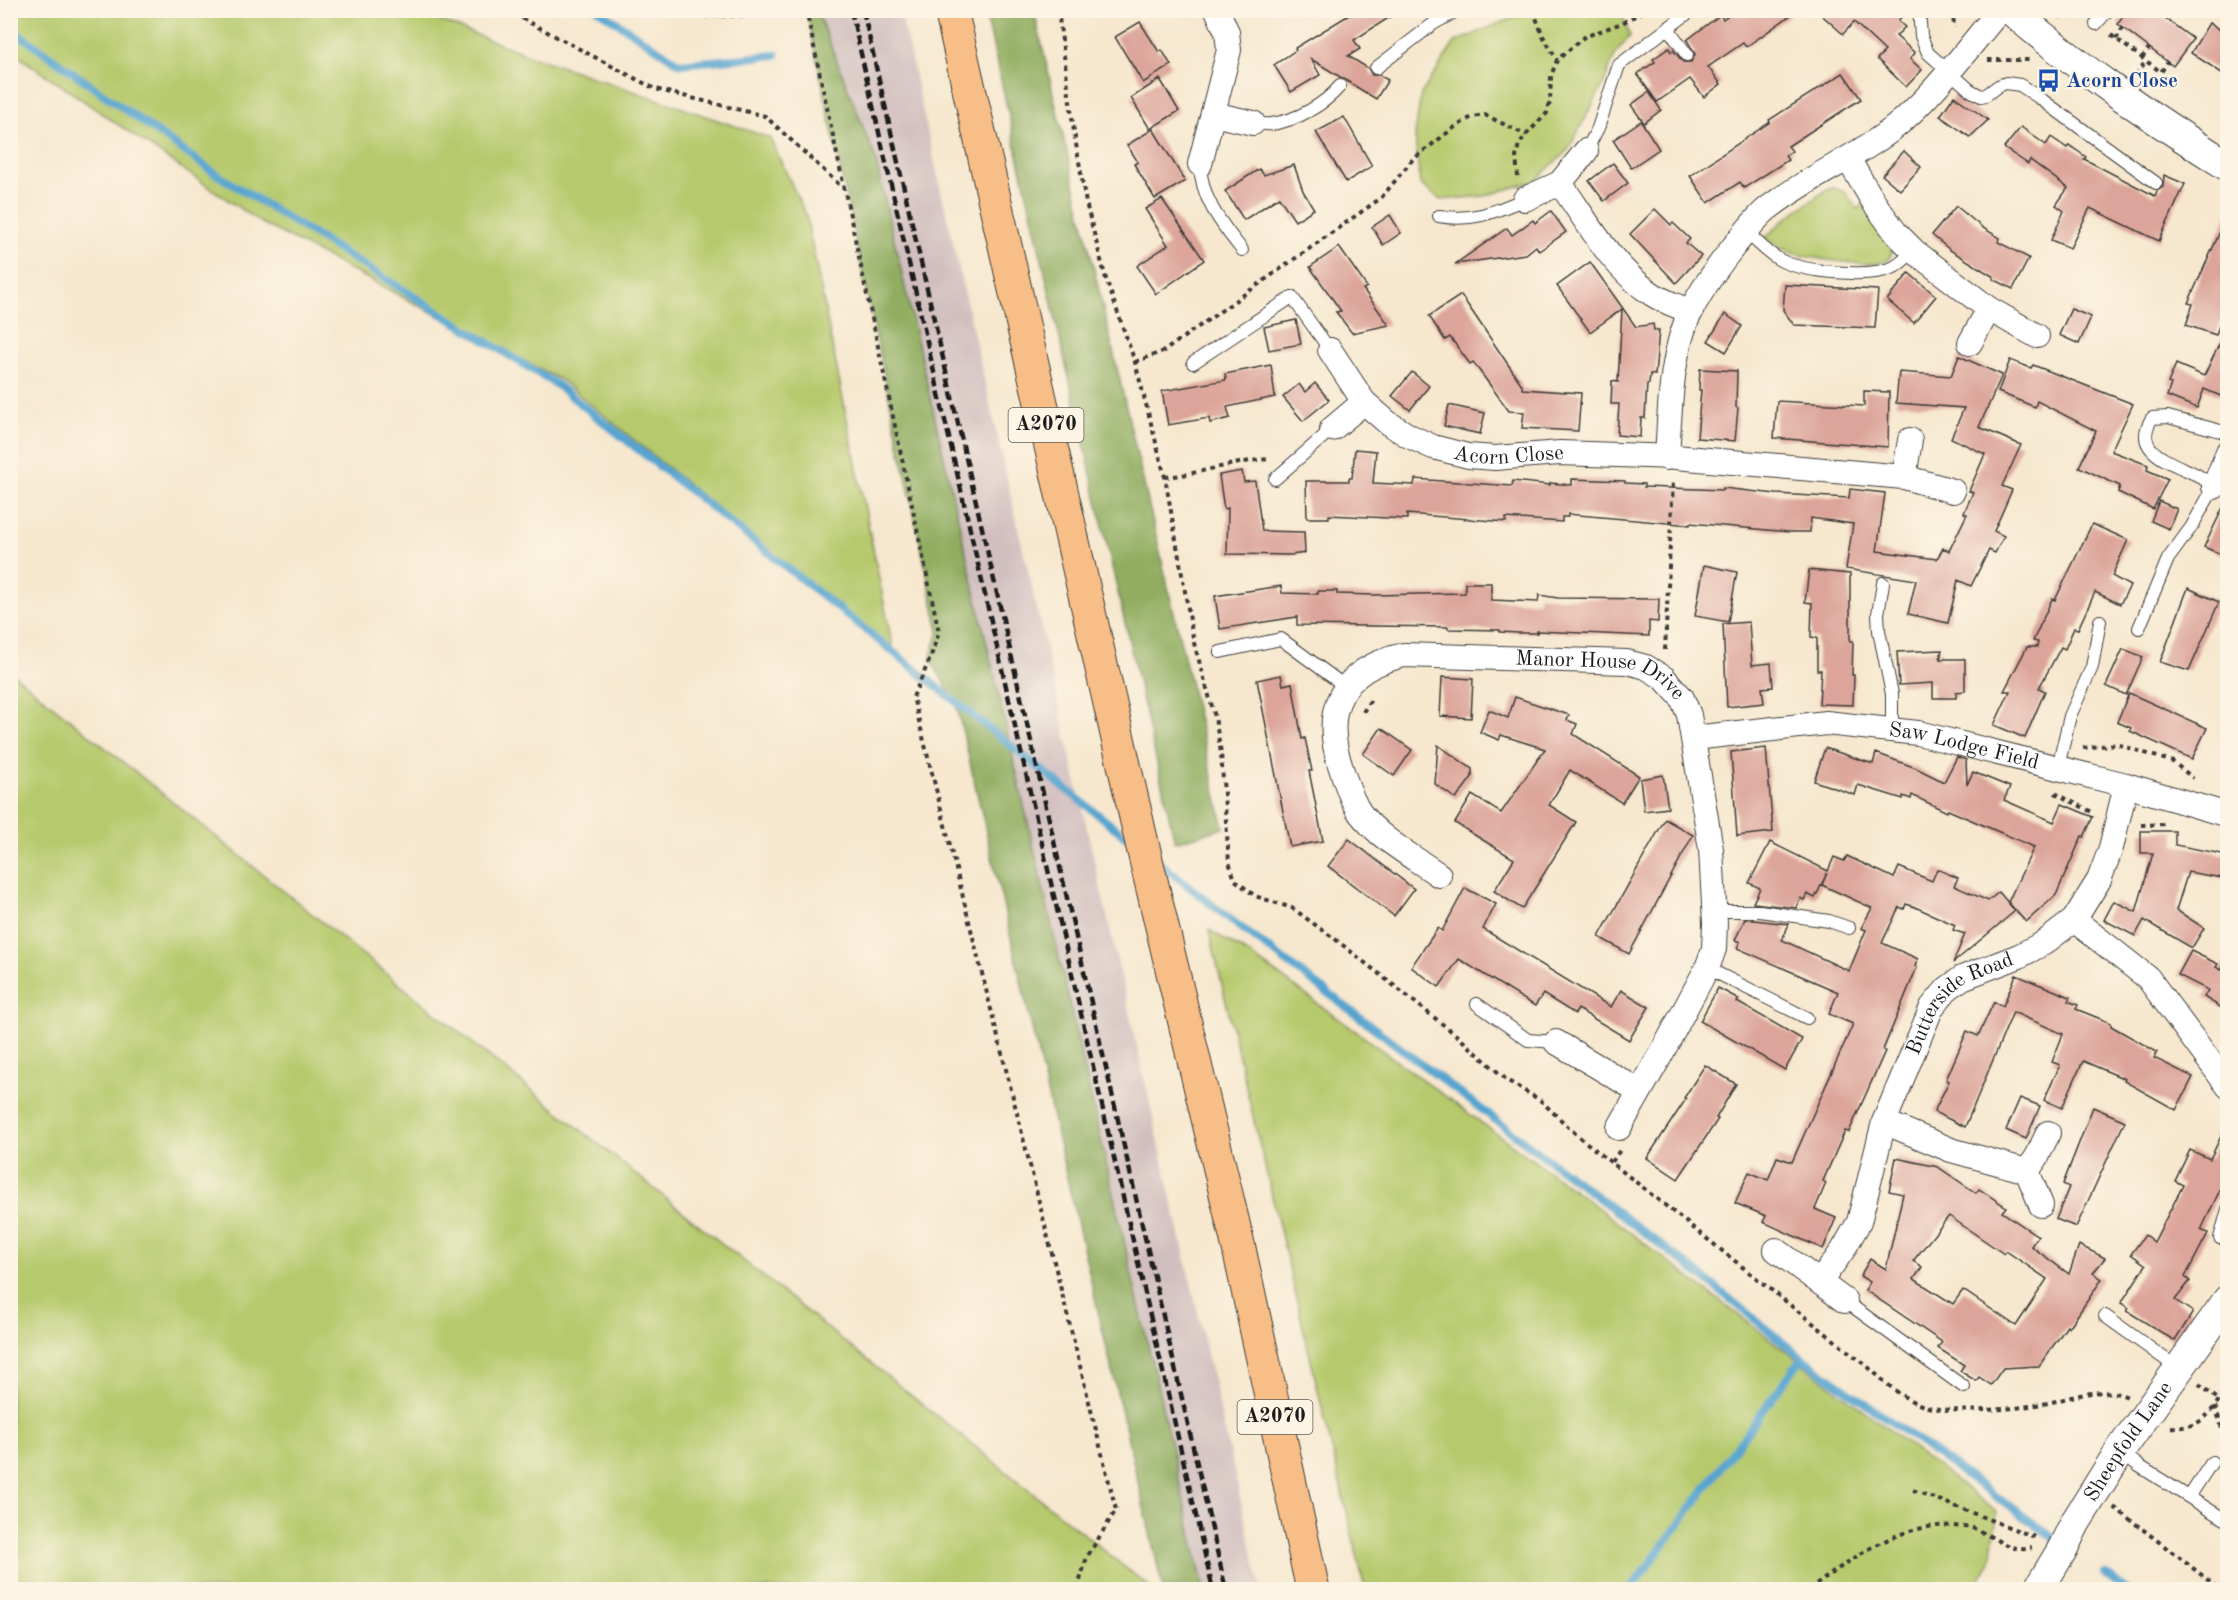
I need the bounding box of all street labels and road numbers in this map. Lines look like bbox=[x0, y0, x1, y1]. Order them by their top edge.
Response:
road number: A2070 bbox=[1008, 408, 1084, 442]
street label: Acorn Close bbox=[1451, 442, 1564, 469]
street label: Manor House Drive bbox=[1515, 648, 1689, 704]
street label: Saw Lodge Field bbox=[1888, 719, 2041, 773]
street label: Butterside Road bbox=[1903, 949, 2016, 1058]
street label: Sheepfold Lane bbox=[2081, 1378, 2177, 1505]
road number: A2070 bbox=[1238, 1400, 1312, 1434]

